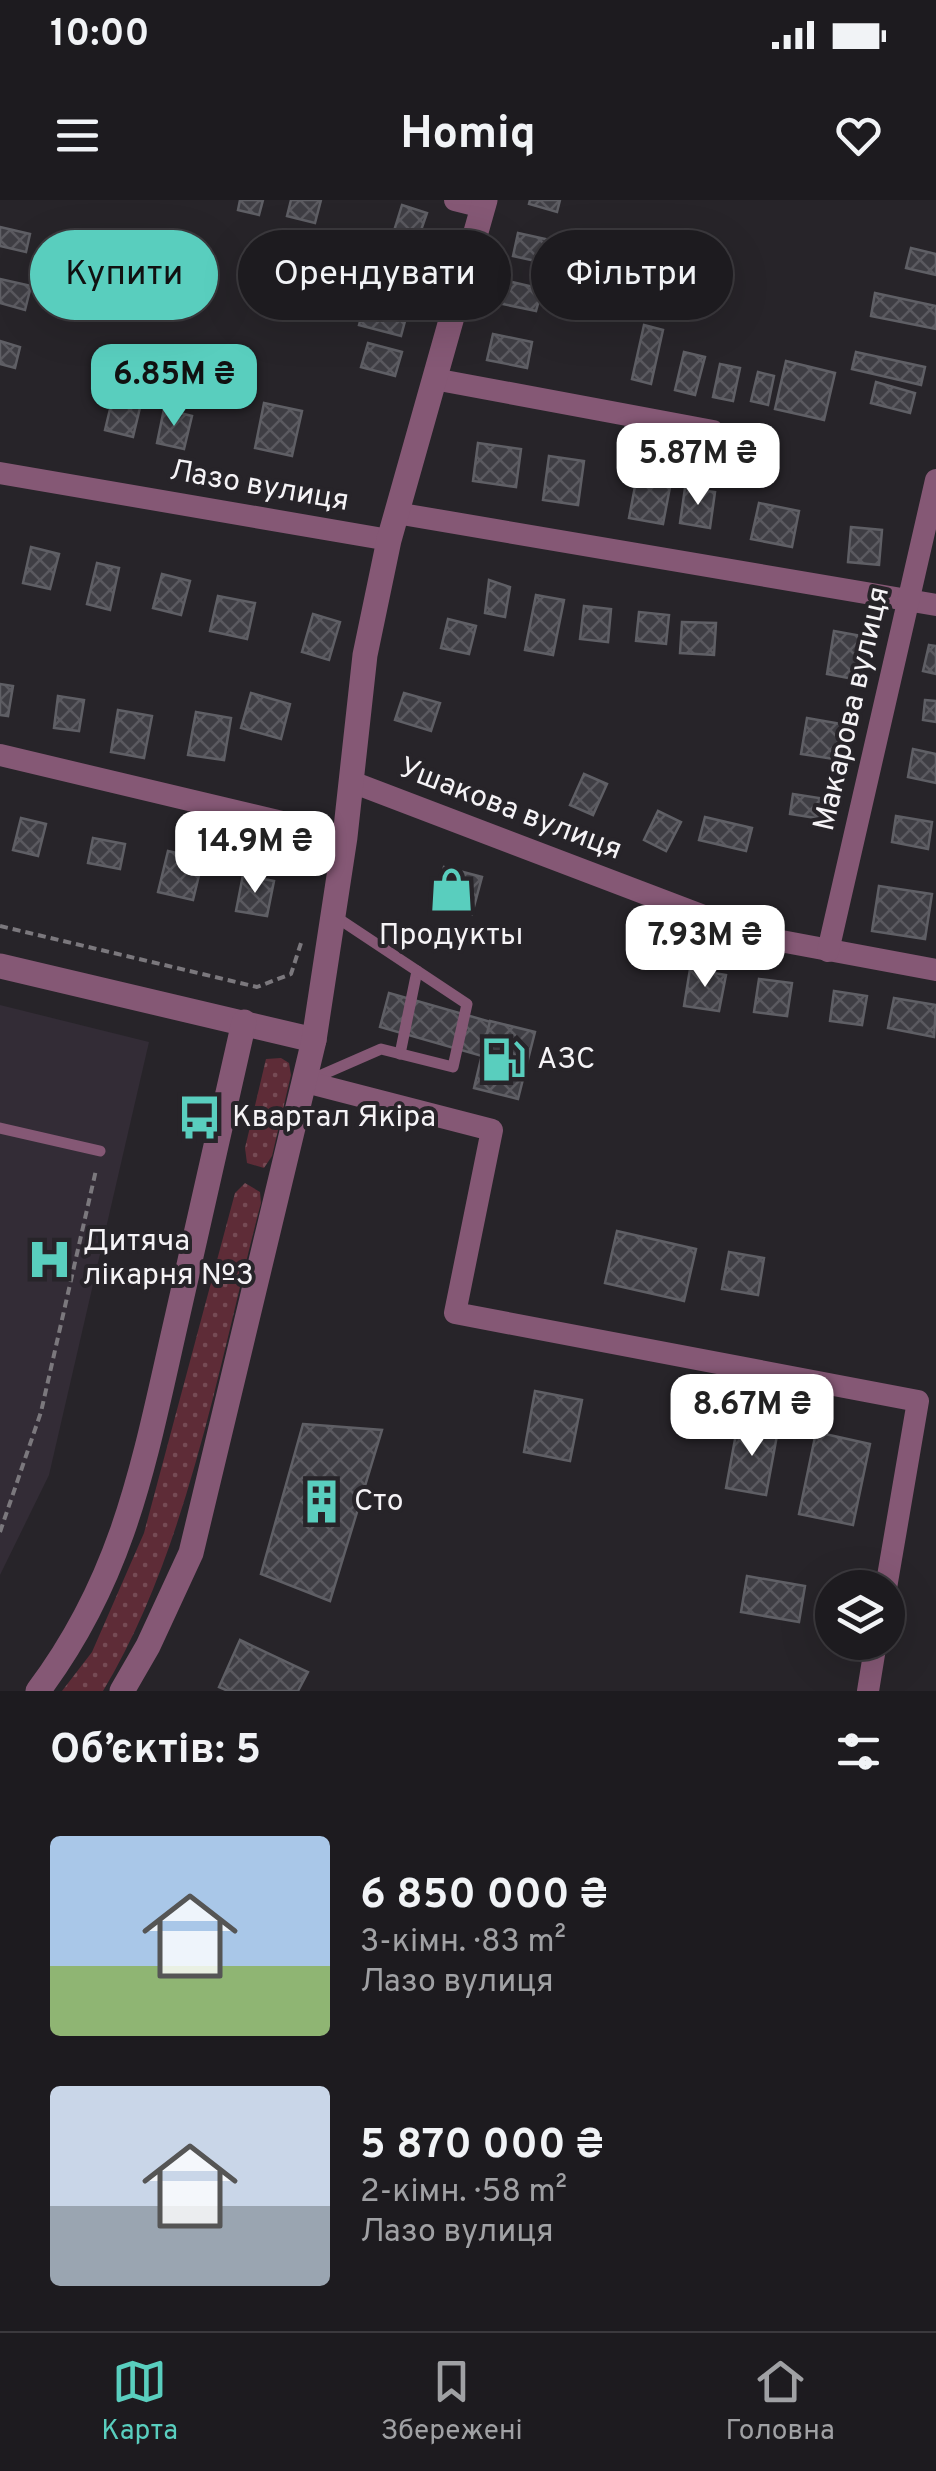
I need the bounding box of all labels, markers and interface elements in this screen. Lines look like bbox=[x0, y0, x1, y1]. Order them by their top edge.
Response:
text: 10:00 bbox=[50, 11, 150, 60]
text: Homiq bbox=[400, 107, 536, 164]
icon: menu bbox=[50, 108, 105, 163]
icon: heart bbox=[831, 108, 886, 163]
chip: Купити bbox=[30, 230, 218, 320]
chip: Орендувати bbox=[238, 230, 511, 320]
chip: Фільтри bbox=[531, 230, 733, 320]
pin: 6.85M ₴ bbox=[82, 344, 266, 429]
text: 6.85M ₴ bbox=[113, 356, 235, 396]
pin: 5.87M ₴ bbox=[606, 423, 790, 508]
text: 5.87M ₴ bbox=[639, 435, 757, 475]
street label: Лазо вулиця bbox=[166, 453, 352, 521]
street label: Макарова вулиця bbox=[807, 583, 899, 835]
street label: Ушакова вулиця bbox=[393, 750, 627, 870]
pin: 14.9M ₴ bbox=[163, 811, 347, 896]
text: 14.9M ₴ bbox=[197, 823, 313, 863]
shop icon: Продукты bbox=[427, 865, 475, 913]
pin: 7.93M ₴ bbox=[613, 905, 797, 990]
text: 7.93M ₴ bbox=[648, 917, 762, 957]
place label: Продукты bbox=[379, 918, 523, 955]
fuel station icon: АЗС bbox=[480, 1036, 528, 1084]
place label: АЗС bbox=[537, 1042, 595, 1079]
bus stop icon: Квартал Якіра bbox=[175, 1094, 223, 1142]
place label: Квартал Якіра bbox=[232, 1100, 436, 1137]
place label: Дитяча лікарня №3 bbox=[83, 1224, 254, 1295]
hospital icon: Дитяча лікарня №3 bbox=[26, 1235, 74, 1283]
pin: 8.67M ₴ bbox=[660, 1374, 844, 1459]
text: 8.67M ₴ bbox=[693, 1386, 811, 1426]
building icon: Сто bbox=[297, 1478, 345, 1526]
place label: Сто bbox=[354, 1484, 404, 1521]
map controls bbox=[815, 1570, 905, 1660]
button: layers bbox=[815, 1570, 905, 1660]
icon: filters bbox=[831, 1724, 886, 1779]
text: Об’єктів: 5 bbox=[50, 1725, 261, 1778]
text: 6 850 000 ₴ bbox=[360, 1870, 608, 1923]
icon: home bbox=[130, 1876, 250, 1996]
text: 3-кімн. · 83 m² bbox=[360, 1923, 566, 1963]
text: Лазо вулиця bbox=[360, 1963, 554, 2003]
text: 5 870 000 ₴ bbox=[360, 2120, 604, 2173]
icon: home bbox=[130, 2126, 250, 2246]
text: 2-кімн. · 58 m² bbox=[360, 2173, 567, 2213]
text: Лазо вулиця bbox=[360, 2213, 554, 2253]
tab: Карта bbox=[101, 2354, 178, 2450]
tab: Збережені bbox=[381, 2354, 523, 2450]
tab: Головна bbox=[725, 2354, 835, 2450]

